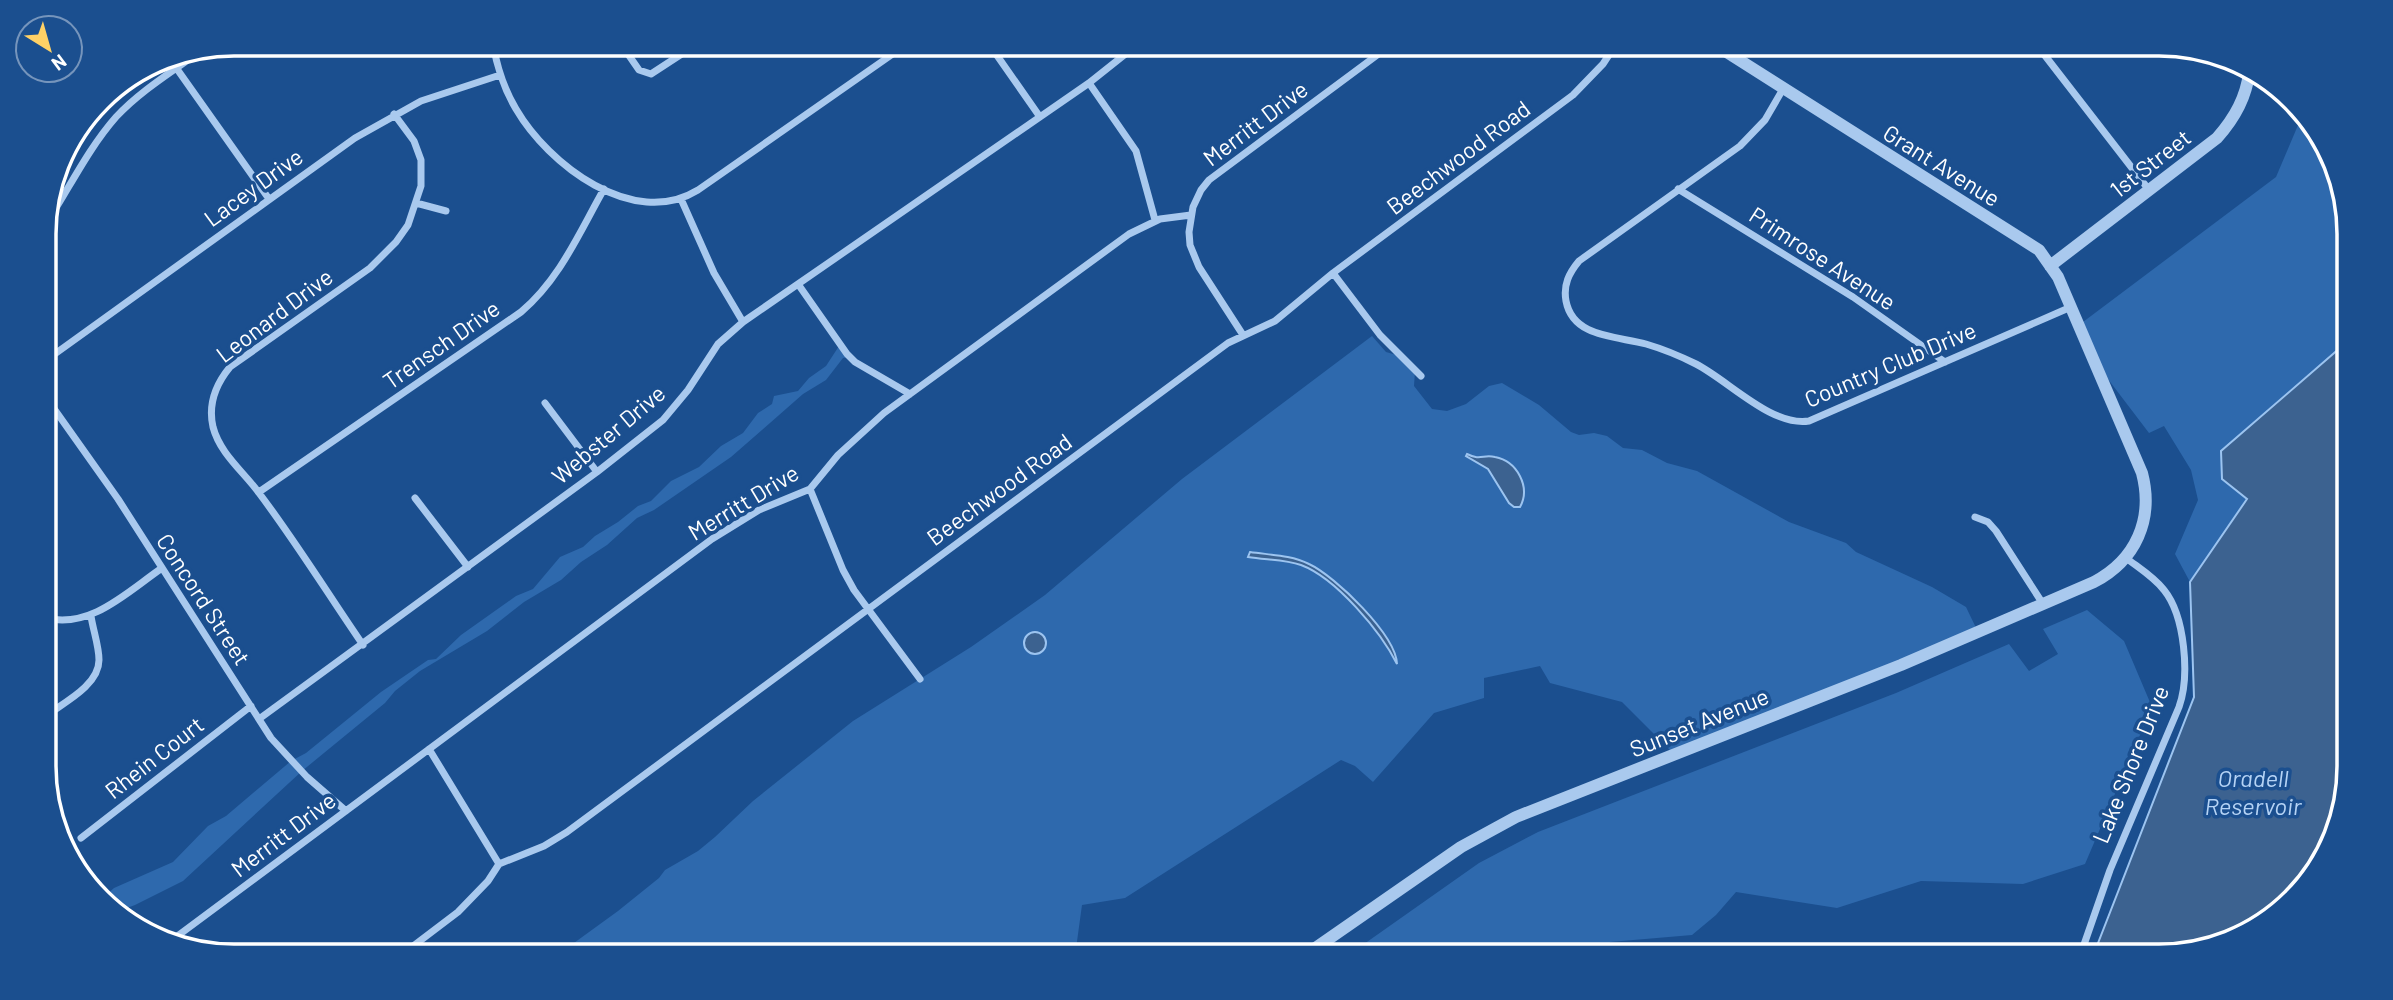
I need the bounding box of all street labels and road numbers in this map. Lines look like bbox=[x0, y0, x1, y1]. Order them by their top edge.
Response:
street label: Merritt Drive bbox=[1197, 75, 1313, 171]
street label: Beechwood Road bbox=[1381, 94, 1535, 220]
street label: Grant Avenue bbox=[1878, 118, 2006, 212]
street label: 1st Street bbox=[2104, 123, 2196, 203]
street label: Lacey Drive bbox=[198, 142, 308, 232]
street label: Primrose Avenue bbox=[1745, 200, 1901, 316]
street label: Leonard Drive bbox=[210, 262, 338, 368]
street label: Trensch Drive bbox=[377, 294, 505, 394]
street label: Country Club Drive bbox=[1800, 315, 1980, 413]
street label: Webster Drive bbox=[546, 378, 670, 490]
street label: Beechwood Road bbox=[921, 427, 1077, 551]
street label: Merritt Drive bbox=[683, 458, 803, 546]
street label: Concord Street bbox=[151, 528, 257, 670]
street label: Sunset Avenue bbox=[1625, 681, 1773, 763]
street label: Lake Shore Drive bbox=[2086, 681, 2174, 847]
street label: Rhein Court bbox=[99, 710, 209, 804]
street label: Merritt Drive bbox=[225, 786, 341, 882]

